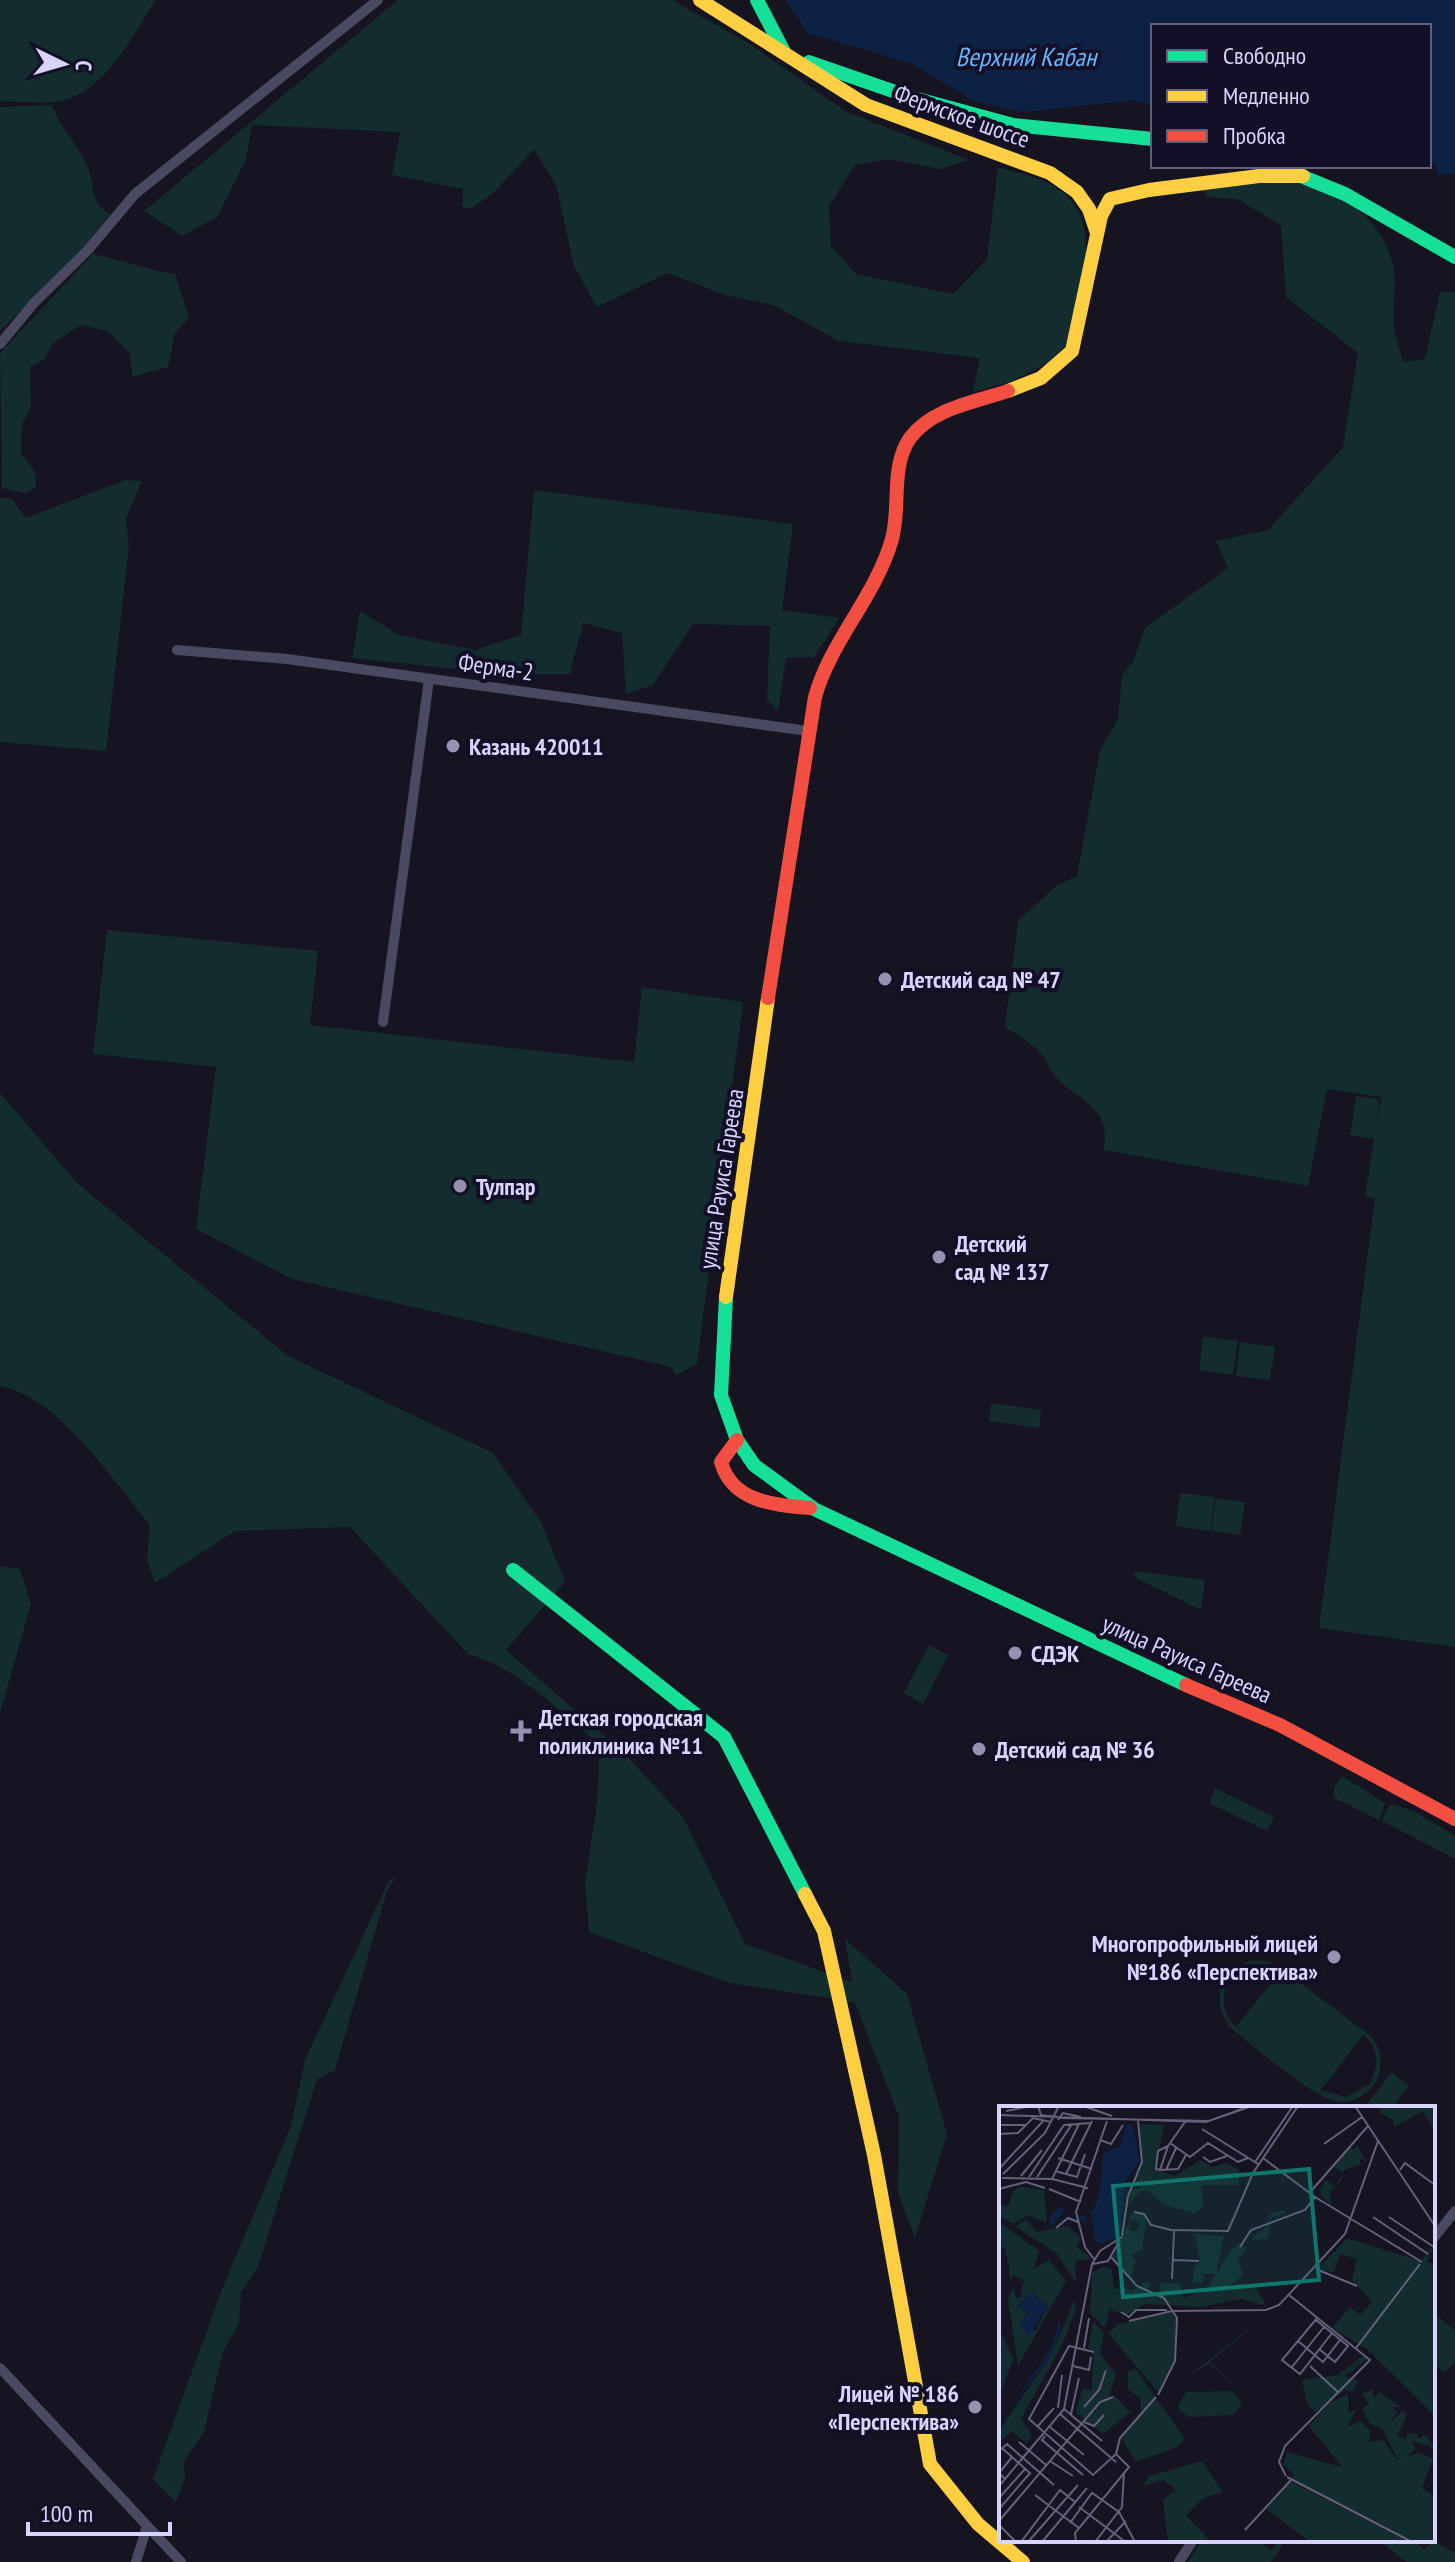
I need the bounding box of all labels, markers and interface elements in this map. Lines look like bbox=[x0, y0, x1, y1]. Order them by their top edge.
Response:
north arrow bbox=[24, 24, 104, 104]
legend bbox=[1151, 24, 1431, 168]
water label: Верхний Кабан bbox=[956, 40, 1099, 73]
text: Свободно bbox=[1223, 40, 1306, 71]
text: С bbox=[70, 60, 98, 72]
street label: Фермское шоссе bbox=[890, 77, 1034, 155]
text: Медленно bbox=[1223, 80, 1310, 111]
text: Пробка bbox=[1223, 120, 1286, 151]
street label: Ферма-2 bbox=[456, 646, 536, 688]
place label: Казань 420011 bbox=[469, 731, 604, 762]
marker: Казань 420011 bbox=[444, 737, 462, 755]
place label: Детский сад № 47 bbox=[901, 964, 1061, 995]
marker: Детский сад № 47 bbox=[876, 970, 894, 988]
street label: улица Рауиса Гареева bbox=[691, 1087, 751, 1271]
place label: Тулпар bbox=[476, 1171, 536, 1202]
marker: Тулпар bbox=[451, 1177, 469, 1195]
place label: Детский сад № 137 bbox=[955, 1228, 1050, 1287]
marker: Детский сад № 137 bbox=[930, 1248, 948, 1266]
street label: улица Рауиса Гареева bbox=[1097, 1608, 1277, 1710]
place label: СДЭК bbox=[1031, 1638, 1080, 1669]
marker: СДЭК bbox=[1006, 1644, 1024, 1662]
place label: Детская городская поликлиника №11 bbox=[539, 1702, 703, 1761]
marker: Детская городская поликлиника №11 bbox=[510, 1720, 532, 1742]
place label: Детский сад № 36 bbox=[995, 1734, 1155, 1765]
marker: Детский сад № 36 bbox=[970, 1740, 988, 1758]
place label: Многопрофильный лицей №186 «Перспектива» bbox=[1092, 1928, 1318, 1987]
marker: Многопрофильный лицей №186 «Перспектива» bbox=[1325, 1948, 1343, 1966]
inset map bbox=[999, 2106, 1435, 2542]
place label: Лицей № 186 «Перспектива» bbox=[828, 2378, 959, 2437]
marker: Лицей № 186 «Перспектива» bbox=[966, 2398, 984, 2416]
scale bar bbox=[28, 2486, 170, 2536]
text: 100 m bbox=[40, 2498, 93, 2529]

